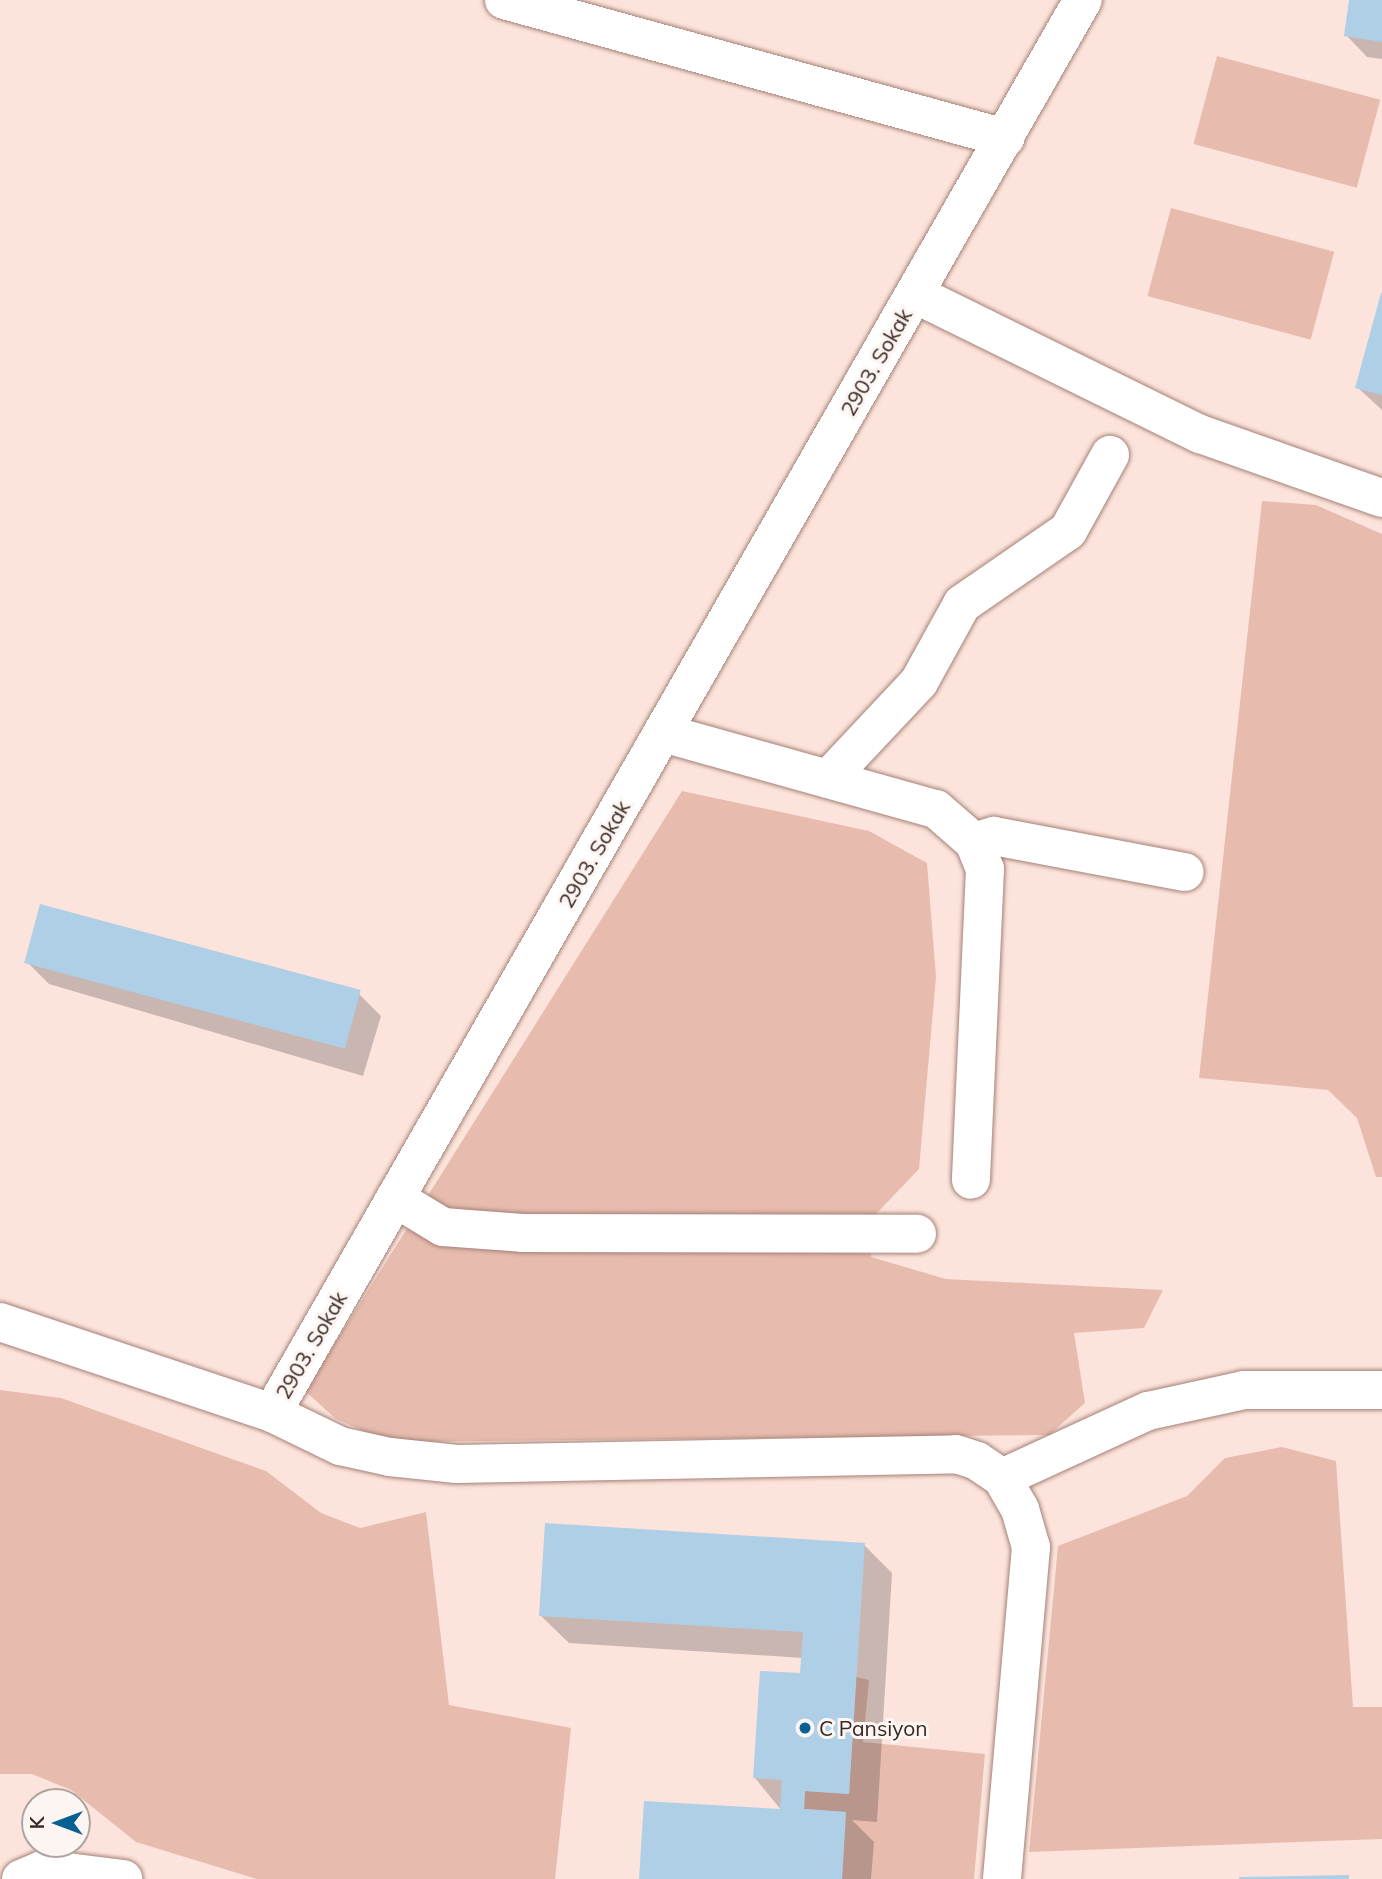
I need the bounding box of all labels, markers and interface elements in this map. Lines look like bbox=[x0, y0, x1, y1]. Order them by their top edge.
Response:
street label: 2903. Sokak bbox=[835, 304, 917, 420]
street label: 2903. Sokak bbox=[553, 796, 635, 912]
street label: 2903. Sokak bbox=[270, 1287, 352, 1403]
place label: C Pansiyon bbox=[819, 1715, 928, 1741]
marker: C Pansiyon bbox=[797, 1720, 813, 1736]
north arrow bbox=[21, 1788, 91, 1858]
text: K bbox=[25, 1817, 49, 1829]

